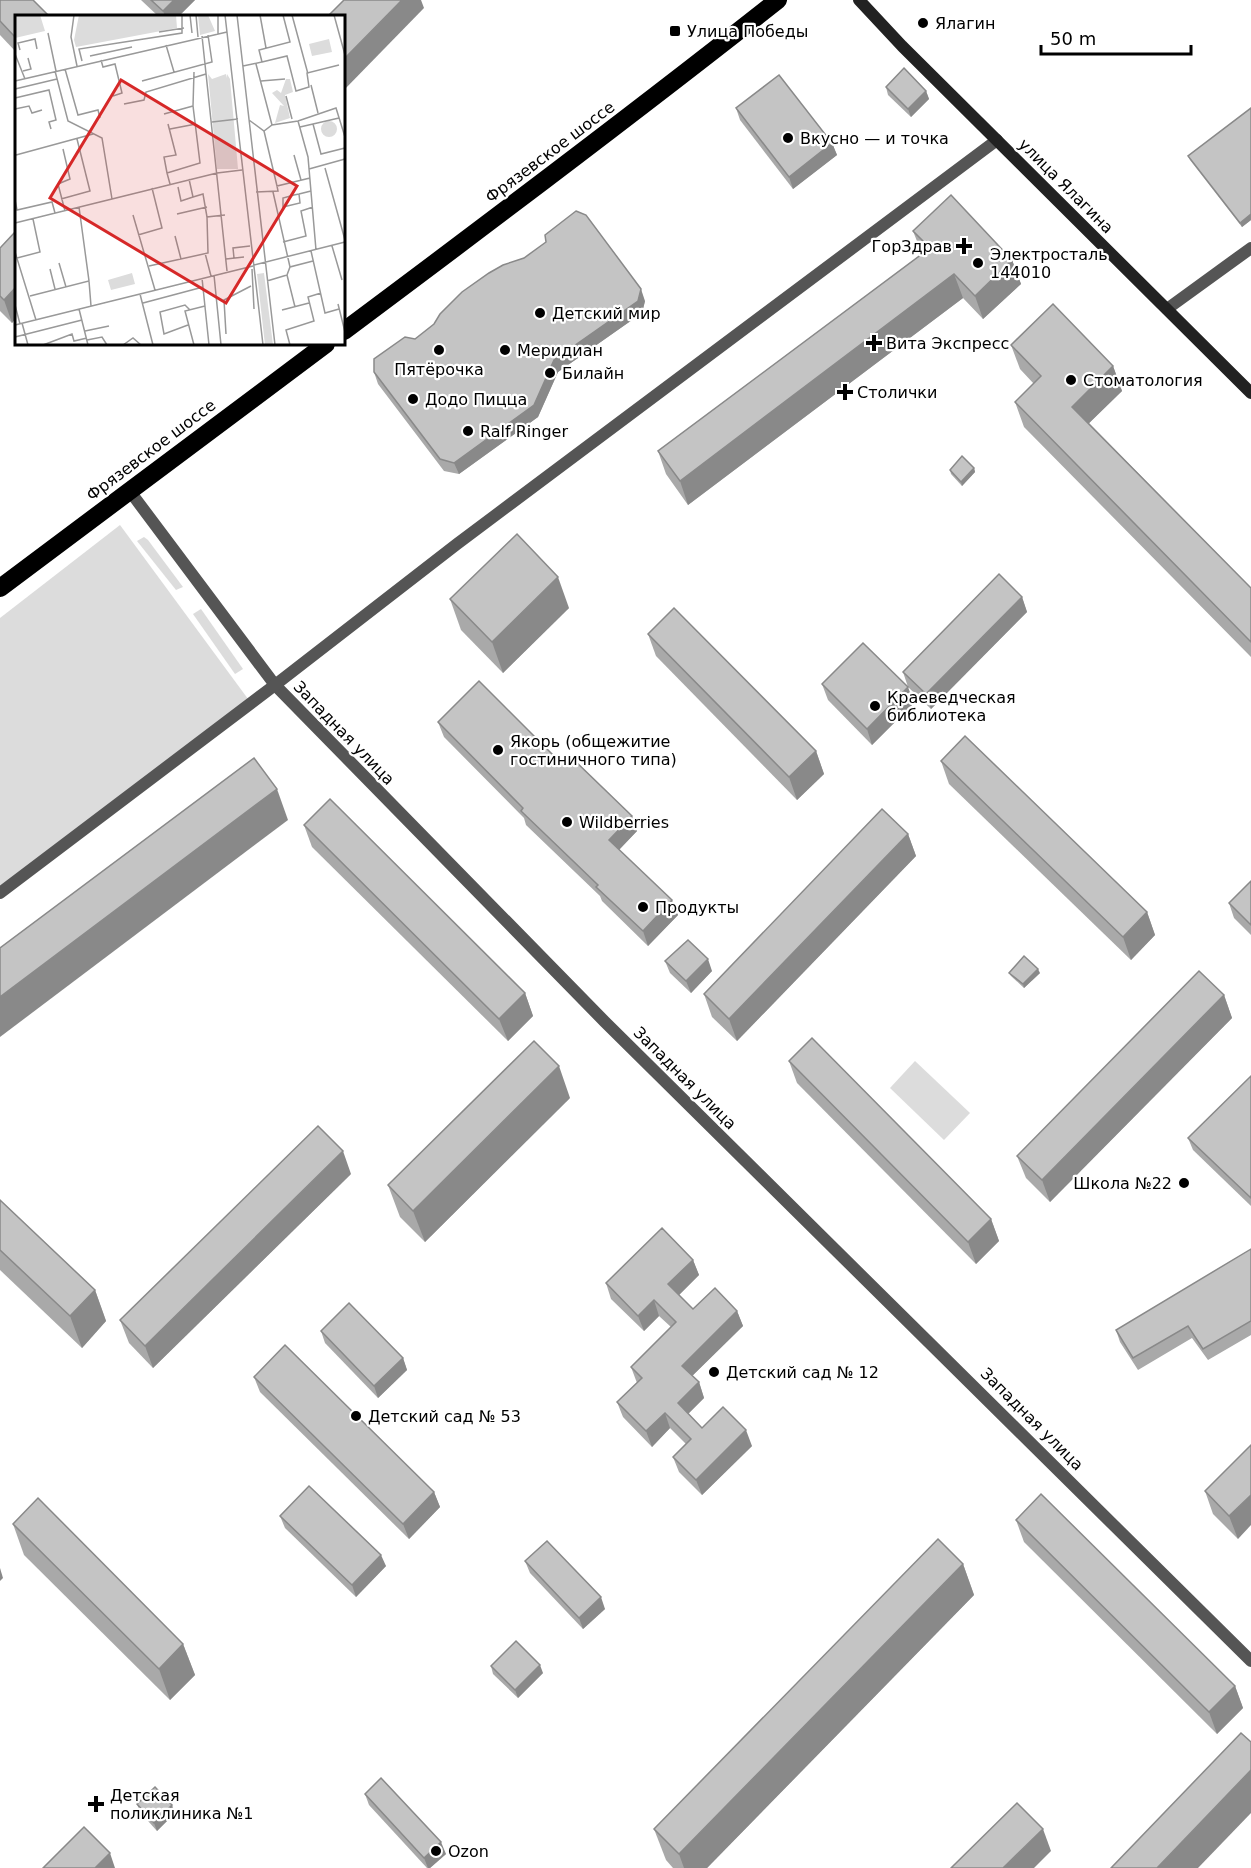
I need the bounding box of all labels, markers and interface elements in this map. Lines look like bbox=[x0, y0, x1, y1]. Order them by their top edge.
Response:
place label: Ялагин bbox=[935, 14, 995, 33]
inset map bbox=[15, 15, 345, 345]
marker: Ялагин bbox=[916, 16, 930, 30]
scale bar bbox=[1041, 18, 1191, 56]
place label: Улица Победы bbox=[687, 22, 808, 41]
marker: Улица Победы bbox=[668, 24, 682, 38]
text: 50 m bbox=[1050, 28, 1096, 49]
street label: Фрязевское шоссе bbox=[482, 97, 618, 207]
place label: Вкусно — и точка bbox=[800, 129, 949, 148]
marker: Вкусно — и точка bbox=[781, 131, 795, 145]
street label: улица Ялагина bbox=[1015, 135, 1117, 237]
place label: ГорЗдрав bbox=[872, 237, 952, 256]
marker: ГорЗдрав bbox=[957, 239, 971, 253]
place label: Электросталь 144010 bbox=[990, 245, 1108, 282]
marker: Электросталь 144010 bbox=[971, 256, 985, 270]
place label: Детский мир bbox=[552, 304, 661, 323]
marker: Детский мир bbox=[533, 306, 547, 320]
place label: Вита Экспресс bbox=[886, 334, 1009, 353]
marker: Вита Экспресс bbox=[867, 336, 881, 350]
place label: Меридиан bbox=[517, 341, 603, 360]
marker: Пятёрочка bbox=[432, 343, 446, 357]
marker: Меридиан bbox=[498, 343, 512, 357]
place label: Пятёрочка bbox=[394, 360, 484, 379]
place label: Билайн bbox=[562, 364, 624, 383]
marker: Билайн bbox=[543, 366, 557, 380]
place label: Стоматология bbox=[1083, 371, 1203, 390]
marker: Стоматология bbox=[1064, 373, 1078, 387]
place label: Столички bbox=[857, 383, 937, 402]
marker: Столички bbox=[838, 385, 852, 399]
place label: Додо Пицца bbox=[425, 390, 527, 409]
marker: Додо Пицца bbox=[406, 392, 420, 406]
street label: Фрязевское шоссе bbox=[83, 395, 219, 505]
place label: Ralf Ringer bbox=[480, 422, 568, 441]
marker: Ralf Ringer bbox=[461, 424, 475, 438]
street label: Западная улица bbox=[290, 677, 398, 789]
place label: Краеведческая библиотека bbox=[887, 688, 1016, 725]
marker: Краеведческая библиотека bbox=[868, 699, 882, 713]
place label: Якорь (общежитие гостиничного типа) bbox=[510, 732, 677, 769]
marker: Якорь (общежитие гостиничного типа) bbox=[491, 743, 505, 757]
place label: Wildberries bbox=[579, 813, 669, 832]
marker: Wildberries bbox=[560, 815, 574, 829]
place label: Продукты bbox=[655, 898, 739, 917]
marker: Продукты bbox=[636, 900, 650, 914]
street label: Западная улица bbox=[630, 1023, 740, 1133]
place label: Школа №22 bbox=[1073, 1174, 1172, 1193]
marker: Школа №22 bbox=[1177, 1176, 1191, 1190]
place label: Детский сад № 12 bbox=[726, 1363, 879, 1382]
street label: Западная улица bbox=[977, 1364, 1087, 1474]
marker: Детский сад № 12 bbox=[707, 1365, 721, 1379]
place label: Детский сад № 53 bbox=[368, 1407, 521, 1426]
marker: Детский сад № 53 bbox=[349, 1409, 363, 1423]
place label: Детская поликлиника №1 bbox=[110, 1786, 253, 1823]
marker: Детская поликлиника №1 bbox=[87, 1795, 105, 1813]
place label: Ozon bbox=[448, 1842, 489, 1861]
marker: Ozon bbox=[429, 1844, 443, 1858]

